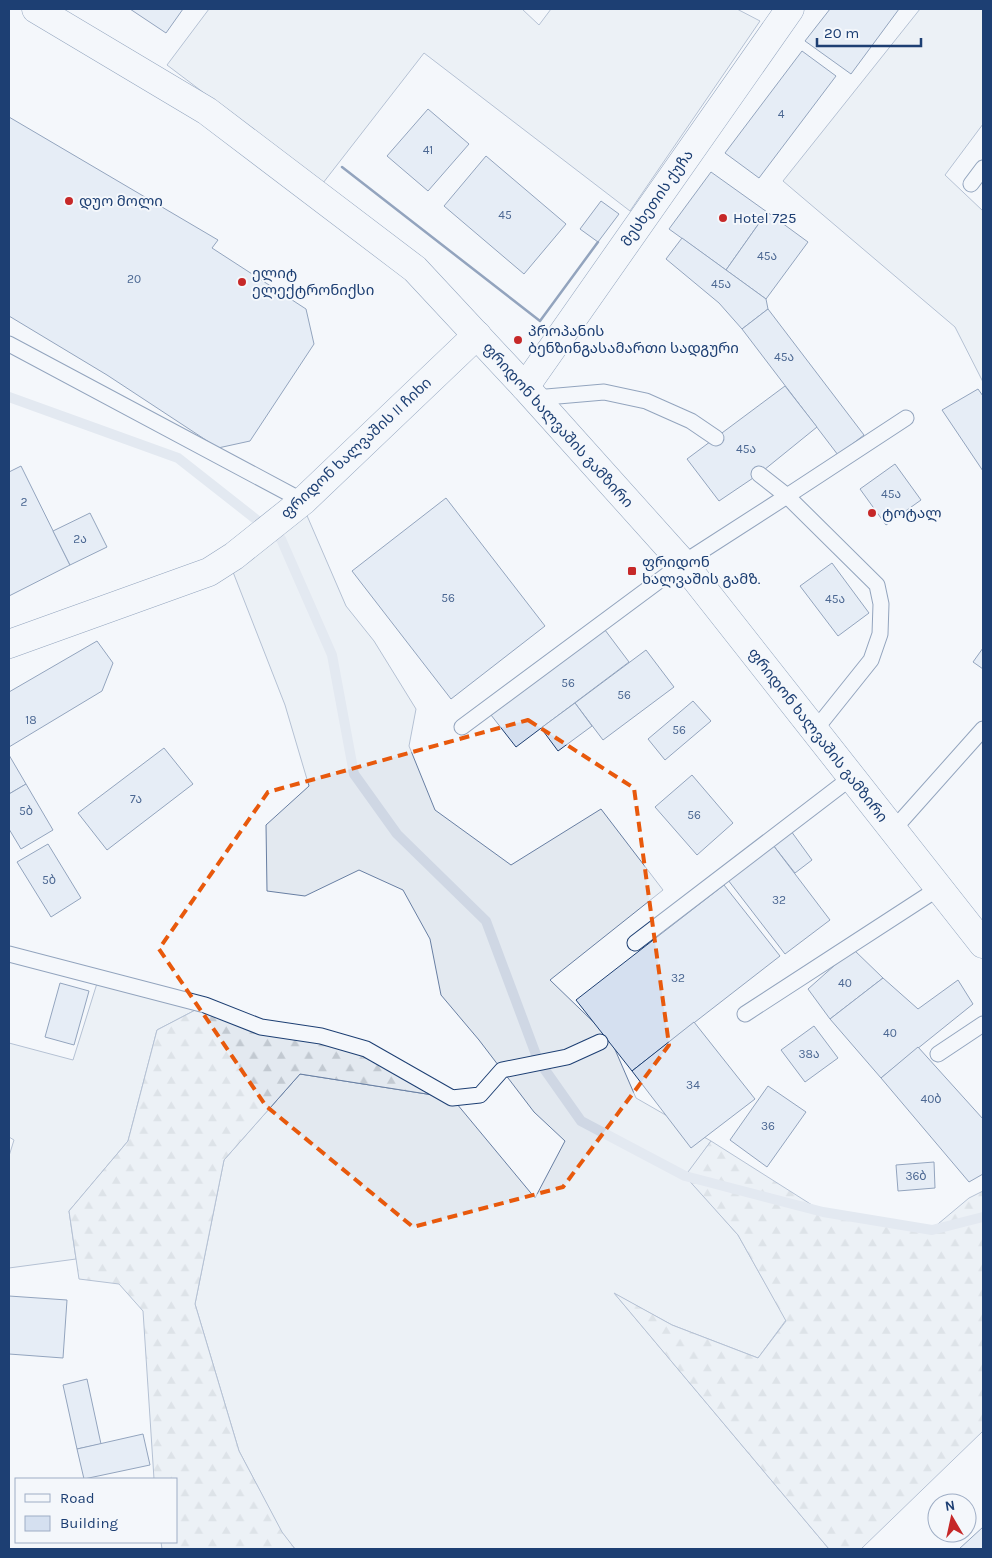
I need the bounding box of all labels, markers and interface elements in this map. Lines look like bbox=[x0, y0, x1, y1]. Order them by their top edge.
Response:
scale bar bbox=[817, 15, 921, 47]
text: 20 m bbox=[824, 24, 859, 42]
house number: 4 bbox=[778, 107, 785, 121]
house number: 41 bbox=[423, 143, 433, 157]
street label: მესხეთის ქუჩა bbox=[617, 146, 697, 250]
place label: დუო მოლი bbox=[79, 192, 163, 210]
marker: დუო მოლი bbox=[63, 195, 75, 207]
house number: 45 bbox=[498, 208, 512, 222]
place label: Hotel 725 bbox=[733, 209, 797, 227]
marker: Hotel 725 bbox=[717, 212, 729, 224]
house number: 45ა bbox=[757, 249, 777, 263]
place label: ელიტ ელექტრონიქსი bbox=[252, 264, 374, 299]
house number: 20 bbox=[127, 272, 141, 286]
marker: ელიტ ელექტრონიქსი bbox=[236, 276, 248, 288]
house number: 45ა bbox=[711, 277, 731, 291]
place label: პროპანის ბენზინგასამართი სადგური bbox=[528, 322, 739, 357]
marker: პროპანის ბენზინგასამართი სადგური bbox=[512, 334, 524, 346]
street label: ფრიდონ ხალვაშის გამზირი bbox=[479, 339, 637, 511]
house number: 45ა bbox=[774, 350, 794, 364]
street label: ფრიდონ ხალვაშის II ჩიხი bbox=[277, 374, 435, 522]
house number: 45ა bbox=[736, 442, 756, 456]
house number: 45ა bbox=[881, 487, 901, 501]
house number: 2 bbox=[21, 495, 28, 509]
place label: ტოტალ bbox=[882, 504, 942, 522]
marker: ტოტალ bbox=[866, 507, 878, 519]
house number: 2ა bbox=[73, 532, 87, 546]
place label: ფრიდონ ხალვაშის გამზ. bbox=[642, 553, 761, 588]
marker: ფრიდონ ხალვაშის გამზ. bbox=[626, 565, 638, 577]
house number: 56 bbox=[441, 591, 455, 605]
house number: 45ა bbox=[825, 592, 845, 606]
street label: ფრიდონ ხალვაშის გამზირი bbox=[744, 644, 892, 826]
house number: 56 bbox=[561, 676, 575, 690]
house number: 56 bbox=[617, 688, 631, 702]
house number: 18 bbox=[25, 713, 37, 727]
house number: 56 bbox=[672, 723, 686, 737]
house number: 7ა bbox=[130, 792, 142, 806]
house number: 5ბ bbox=[19, 804, 33, 818]
house number: 56 bbox=[687, 808, 701, 822]
house number: 5ბ bbox=[42, 873, 56, 887]
house number: 32 bbox=[772, 893, 786, 907]
house number: 32 bbox=[671, 971, 685, 985]
house number: 40 bbox=[838, 976, 852, 990]
house number: 40 bbox=[883, 1026, 897, 1040]
house number: 38ა bbox=[798, 1047, 820, 1061]
house number: 34 bbox=[686, 1078, 700, 1092]
house number: 40ბ bbox=[920, 1092, 942, 1106]
house number: 36 bbox=[761, 1119, 775, 1133]
house number: 36ბ bbox=[905, 1169, 927, 1183]
legend bbox=[15, 1478, 178, 1543]
text: Road bbox=[60, 1489, 95, 1507]
north arrow bbox=[927, 1493, 977, 1543]
text: N bbox=[944, 1496, 956, 1515]
text: Building bbox=[60, 1514, 118, 1532]

